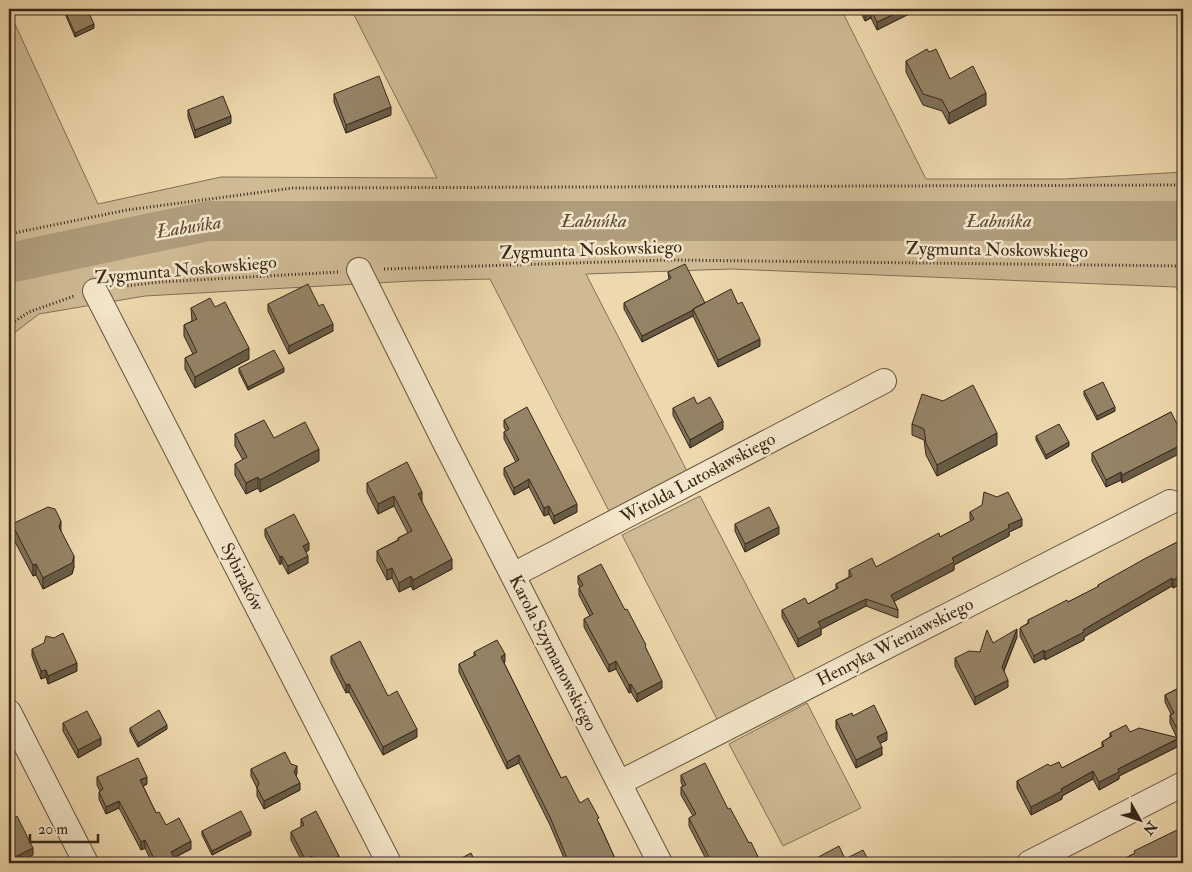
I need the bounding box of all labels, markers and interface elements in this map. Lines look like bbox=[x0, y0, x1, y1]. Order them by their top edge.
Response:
water label: Łabuńka bbox=[560, 209, 627, 233]
water label: Łabuńka bbox=[965, 209, 1032, 233]
water label: Łabuńka bbox=[154, 210, 223, 244]
street label: Zygmunta Noskowskiego bbox=[500, 235, 683, 265]
street label: Zygmunta Noskowskiego bbox=[906, 237, 1089, 263]
street label: Zygmunta Noskowskiego bbox=[94, 251, 278, 289]
street label: Witolda Lutosławskiego bbox=[616, 427, 780, 529]
street label: Sybiraków bbox=[215, 539, 269, 616]
street label: Karola Szymanowskiego bbox=[504, 571, 603, 735]
street label: Henryka Wieniawskiego bbox=[813, 592, 978, 692]
north arrow bbox=[1114, 794, 1164, 844]
scale bar bbox=[30, 812, 98, 844]
text: N bbox=[1139, 817, 1161, 838]
text: 20 m bbox=[38, 820, 68, 839]

